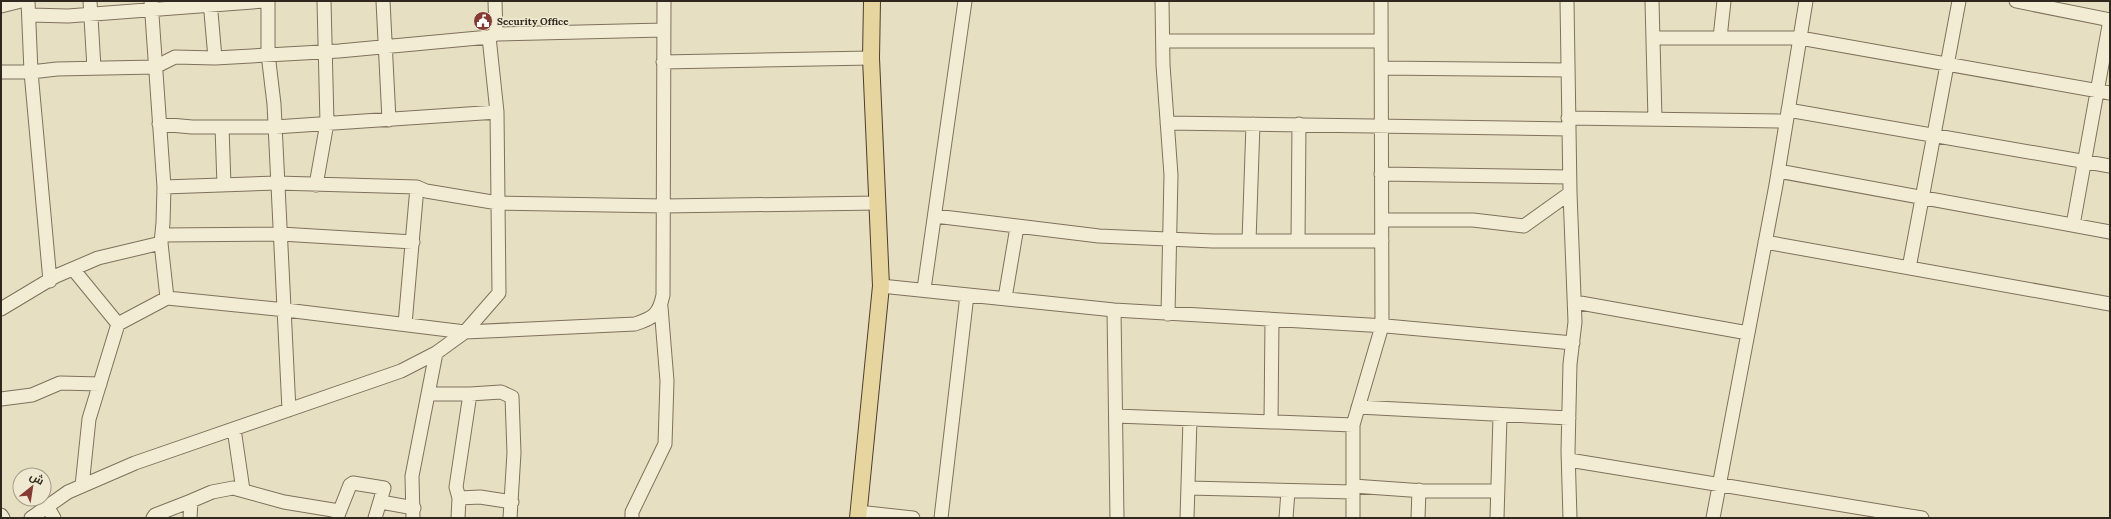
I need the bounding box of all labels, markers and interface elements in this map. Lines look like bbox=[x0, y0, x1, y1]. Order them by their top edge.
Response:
public building icon: Security Office bbox=[472, 10, 494, 32]
place label: Security Office bbox=[497, 15, 569, 28]
north arrow bbox=[12, 467, 52, 507]
text: ش bbox=[27, 469, 47, 488]

